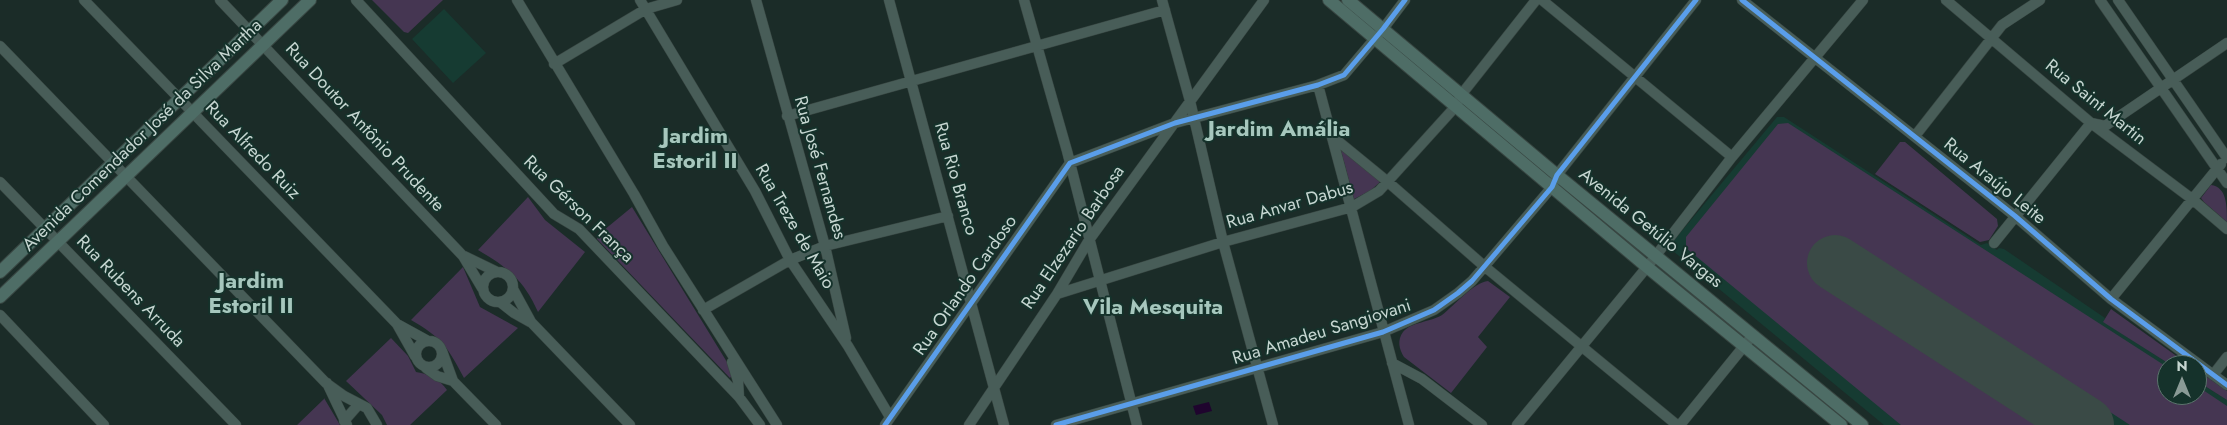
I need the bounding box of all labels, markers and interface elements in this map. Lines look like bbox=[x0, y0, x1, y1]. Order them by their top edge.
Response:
street label: Avenida Comendador José da Silva Martha bbox=[19, 15, 267, 257]
street label: Rua Doutor Antônio Prudente bbox=[280, 39, 448, 217]
street label: Rua Saint Martin bbox=[2040, 56, 2150, 150]
street label: Rua José Fernandes bbox=[788, 94, 850, 242]
street label: Rua Alfredo Ruiz bbox=[200, 97, 304, 205]
district label: Jardim Amália bbox=[1208, 118, 1350, 144]
street label: Rua Rio Branco bbox=[929, 120, 981, 238]
district label: Jardim Estoril II bbox=[652, 125, 738, 176]
street label: Rua Araújo Leite bbox=[1939, 134, 2049, 230]
street label: Rua Gérson França bbox=[518, 152, 638, 268]
street label: Rua Treze de Maio bbox=[749, 161, 839, 293]
street label: Rua Elzezario Barbosa bbox=[1018, 162, 1130, 314]
street label: Avenida Getúlio Vargas bbox=[1574, 165, 1726, 293]
street label: Rua Anvar Dabus bbox=[1224, 178, 1356, 234]
street label: Rua Orlando Cardoso bbox=[910, 212, 1022, 360]
street label: Rua Rubens Arruda bbox=[71, 232, 189, 352]
district label: Jardim Estoril II bbox=[208, 270, 294, 322]
district label: Vila Mesquita bbox=[1083, 296, 1223, 322]
street label: Rua Amadeu Sangiovani bbox=[1230, 296, 1414, 370]
north arrow bbox=[2157, 355, 2207, 405]
text: N bbox=[2176, 356, 2188, 376]

